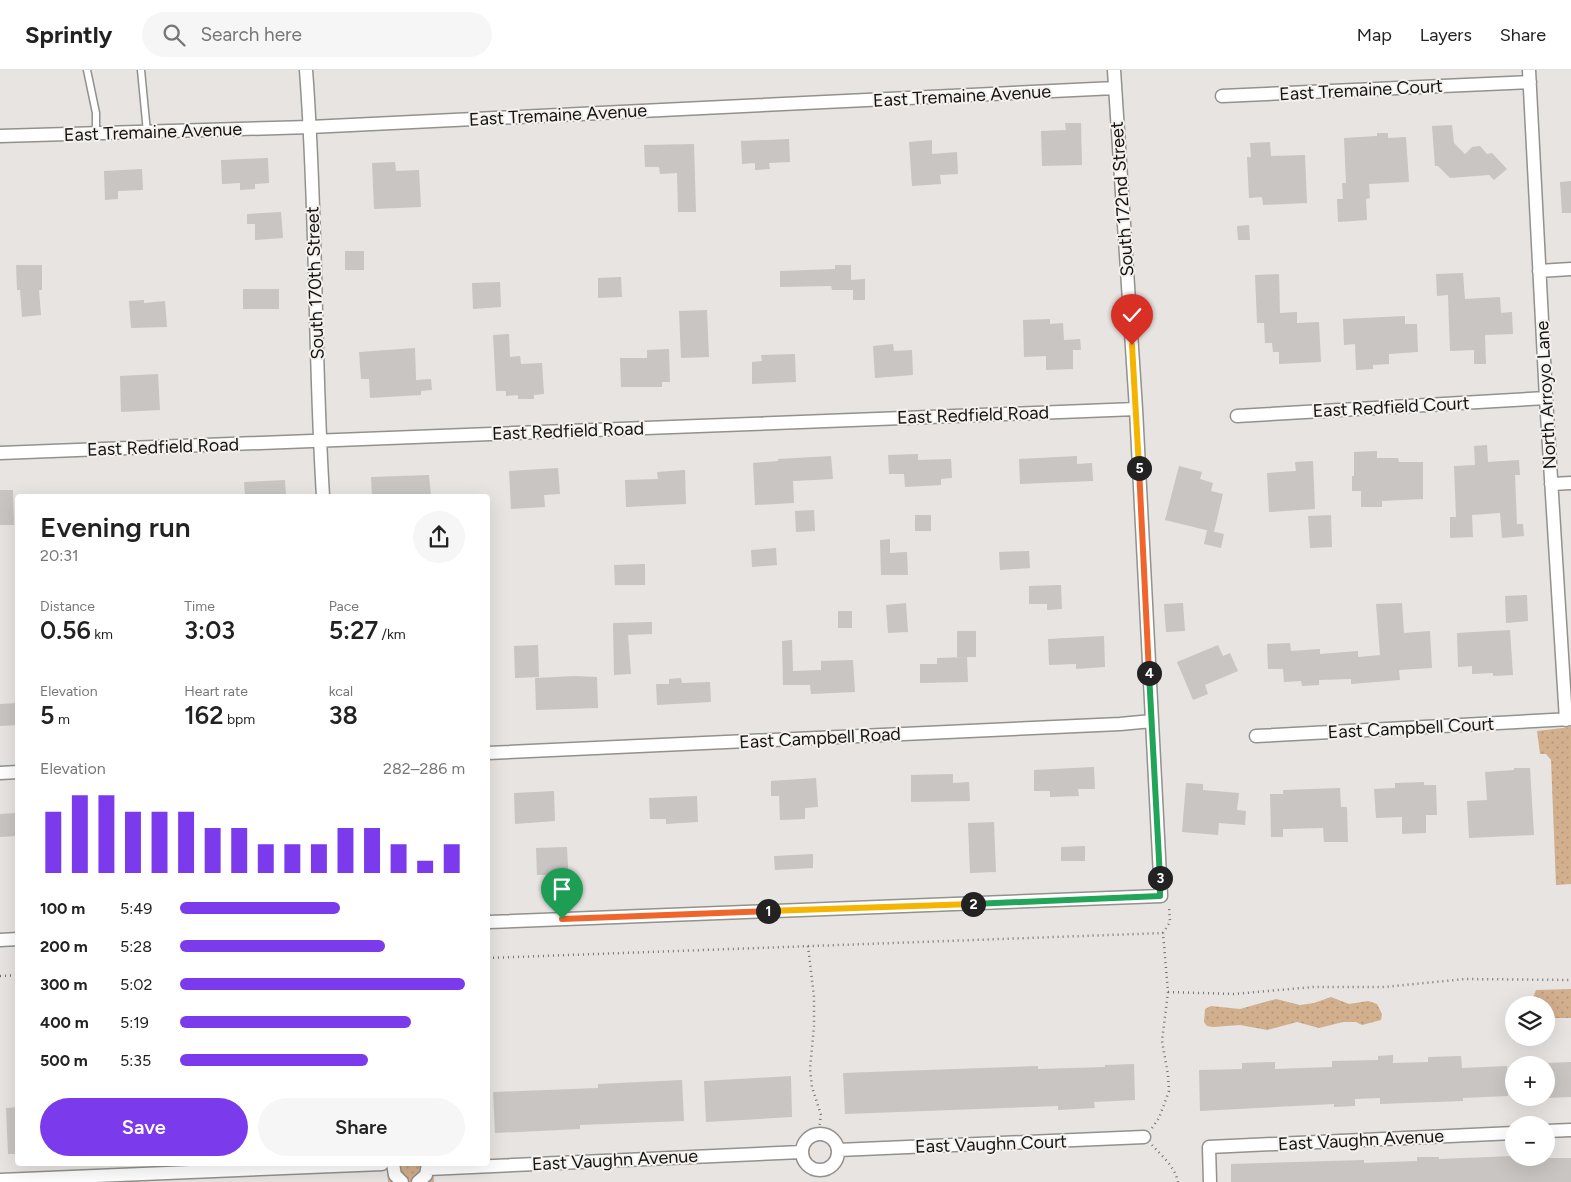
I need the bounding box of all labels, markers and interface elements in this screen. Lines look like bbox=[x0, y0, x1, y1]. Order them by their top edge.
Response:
search box bbox=[142, 12, 492, 57]
text: Sprintly bbox=[25, 20, 112, 49]
icon: search bbox=[160, 21, 188, 49]
text: Search here bbox=[200, 23, 302, 46]
text: Map bbox=[1357, 24, 1392, 46]
text: Layers bbox=[1420, 24, 1472, 46]
text: Share bbox=[1500, 24, 1546, 46]
street label: East Tremaine Court bbox=[1279, 75, 1444, 105]
street label: East Tremaine Avenue bbox=[872, 80, 1052, 112]
street label: East Tremaine Avenue bbox=[468, 99, 648, 131]
street label: East Tremaine Avenue bbox=[63, 118, 243, 146]
street label: South 172nd Street bbox=[1106, 121, 1138, 277]
street label: South 170th Street bbox=[301, 206, 329, 360]
pin bbox=[1111, 294, 1153, 345]
icon: check bbox=[1118, 301, 1146, 329]
street label: North Arroyo Lane bbox=[1531, 320, 1561, 470]
street label: East Redfield Court bbox=[1312, 392, 1470, 422]
street label: East Redfield Road bbox=[897, 401, 1049, 429]
street label: East Redfield Road bbox=[492, 417, 644, 445]
street label: East Redfield Road bbox=[87, 433, 239, 461]
pin: 5 bbox=[1126, 456, 1152, 480]
text: 5 bbox=[1135, 460, 1144, 477]
text: Evening run bbox=[40, 510, 191, 544]
button: share bbox=[413, 511, 465, 563]
text: 20:31 bbox=[40, 546, 79, 565]
text: Distance bbox=[40, 598, 95, 615]
text: Time bbox=[184, 598, 215, 615]
text: Pace bbox=[329, 598, 359, 615]
text: 0.56 bbox=[40, 615, 91, 645]
text: 3:03 bbox=[184, 615, 235, 645]
text: 5:27 bbox=[329, 615, 378, 645]
text: km bbox=[91, 626, 113, 643]
text: /km bbox=[378, 626, 406, 643]
pin: 4 bbox=[1136, 660, 1162, 686]
text: 4 bbox=[1145, 665, 1154, 682]
text: Elevation bbox=[40, 683, 98, 700]
text: Heart rate bbox=[184, 683, 248, 700]
text: kcal bbox=[329, 683, 353, 700]
text: 5 bbox=[40, 700, 54, 730]
text: 162 bbox=[184, 700, 223, 730]
text: 38 bbox=[329, 700, 358, 730]
text: m bbox=[54, 711, 70, 728]
text: bpm bbox=[223, 711, 255, 728]
street label: East Campbell Court bbox=[1327, 713, 1495, 743]
street label: East Campbell Road bbox=[739, 723, 901, 753]
text: Elevation bbox=[40, 759, 106, 778]
text: 282–286 m bbox=[383, 759, 465, 778]
pin: 3 bbox=[1148, 866, 1172, 890]
pin bbox=[541, 868, 583, 919]
text: 3 bbox=[1157, 870, 1164, 887]
icon: arrive bbox=[548, 875, 576, 903]
pin: 2 bbox=[960, 892, 986, 916]
text: 2 bbox=[969, 896, 978, 913]
pin: 1 bbox=[756, 898, 780, 924]
text: 100 m bbox=[40, 899, 85, 918]
text: 5:49 bbox=[120, 899, 152, 918]
text: 1 bbox=[766, 903, 771, 920]
text: 200 m bbox=[40, 937, 88, 956]
text: 5:28 bbox=[120, 937, 152, 956]
text: 300 m bbox=[40, 975, 87, 994]
text: 5:02 bbox=[120, 975, 152, 994]
map controls bbox=[1505, 996, 1555, 1166]
button: layers bbox=[1505, 996, 1555, 1046]
text: 400 m bbox=[40, 1013, 89, 1032]
text: 5:19 bbox=[120, 1013, 149, 1032]
text: 500 m bbox=[40, 1051, 88, 1070]
text: 5:35 bbox=[120, 1051, 151, 1070]
button: + bbox=[1505, 1056, 1555, 1106]
button: Save bbox=[40, 1098, 248, 1156]
button: Share bbox=[258, 1098, 465, 1156]
button: − bbox=[1505, 1116, 1555, 1166]
street label: East Vaughn Avenue bbox=[1277, 1125, 1445, 1155]
street label: East Vaughn Court bbox=[915, 1130, 1067, 1158]
street label: East Vaughn Avenue bbox=[531, 1145, 699, 1175]

